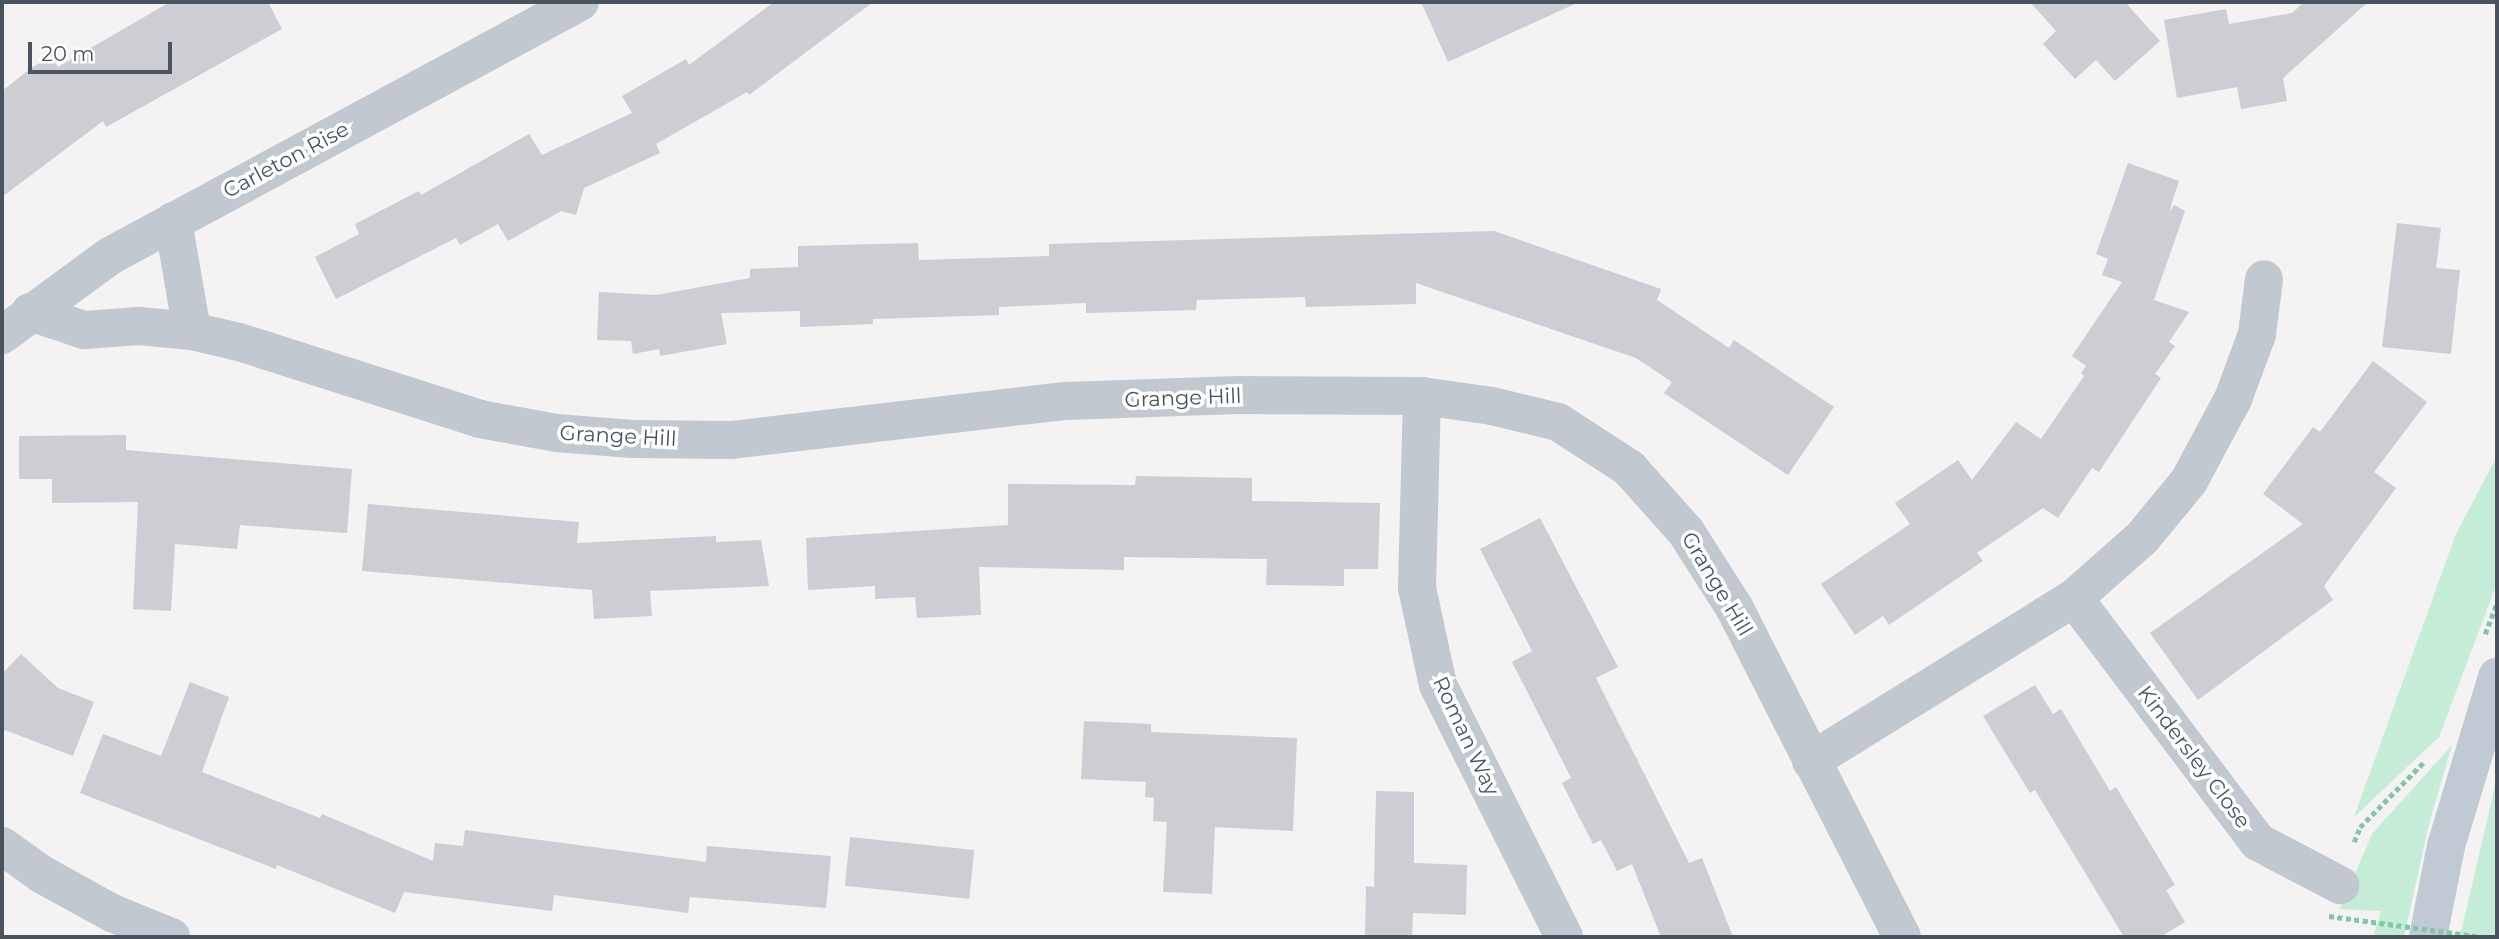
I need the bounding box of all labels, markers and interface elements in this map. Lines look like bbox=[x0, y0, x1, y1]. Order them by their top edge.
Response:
scale bar bbox=[32, 28, 175, 72]
text: 20 m bbox=[41, 41, 95, 66]
street label: Carleton Rise bbox=[219, 116, 353, 204]
street label: Grange Hill bbox=[1124, 383, 1242, 413]
street label: Grange Hill bbox=[559, 420, 677, 452]
street label: Grange Hill bbox=[1676, 527, 1758, 641]
street label: Roman Way bbox=[1427, 673, 1505, 799]
street label: Kindersley Close bbox=[2132, 681, 2256, 833]

